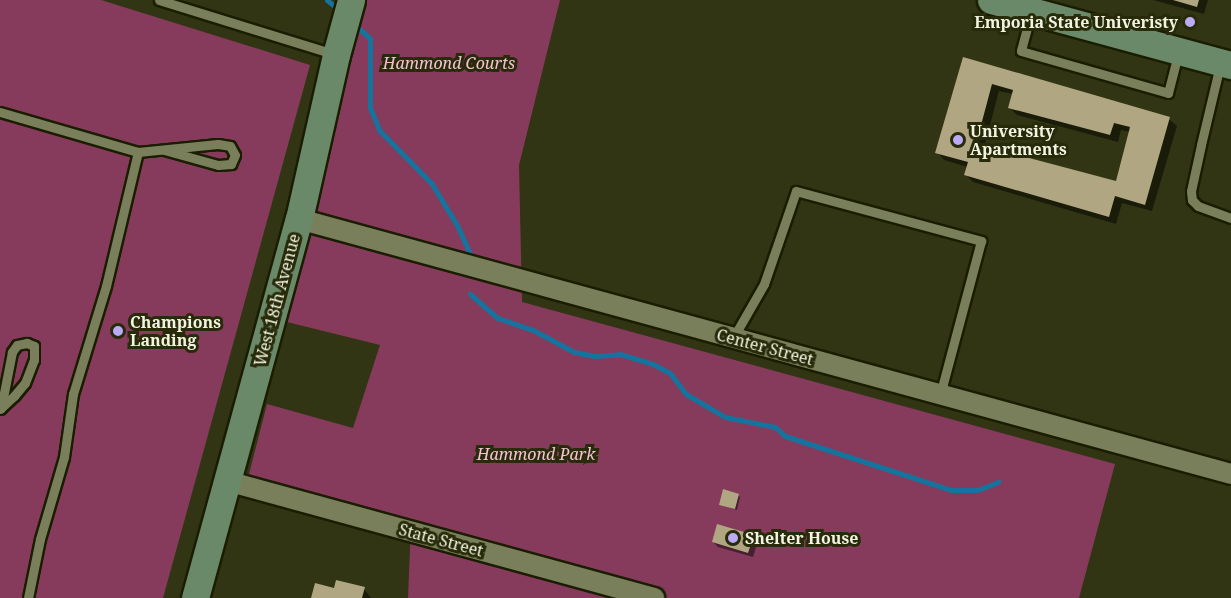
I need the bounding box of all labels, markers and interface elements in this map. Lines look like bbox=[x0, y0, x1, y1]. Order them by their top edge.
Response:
place label: Emporia State Univeristy bbox=[974, 12, 1178, 32]
marker: Emporia State Univeristy bbox=[1183, 15, 1197, 29]
park label: Hammond Courts bbox=[383, 53, 515, 73]
place label: University Apartments bbox=[970, 121, 1067, 159]
marker: University Apartments bbox=[951, 133, 965, 147]
street label: West 18th Avenue bbox=[250, 232, 304, 368]
place label: Champions Landing bbox=[130, 312, 221, 350]
marker: Champions Landing bbox=[111, 324, 125, 338]
street label: Center Street bbox=[715, 325, 815, 369]
park label: Hammond Park bbox=[477, 444, 595, 464]
street label: State Street bbox=[397, 520, 485, 560]
place label: Shelter House bbox=[745, 528, 858, 548]
marker: Shelter House bbox=[726, 531, 740, 545]

